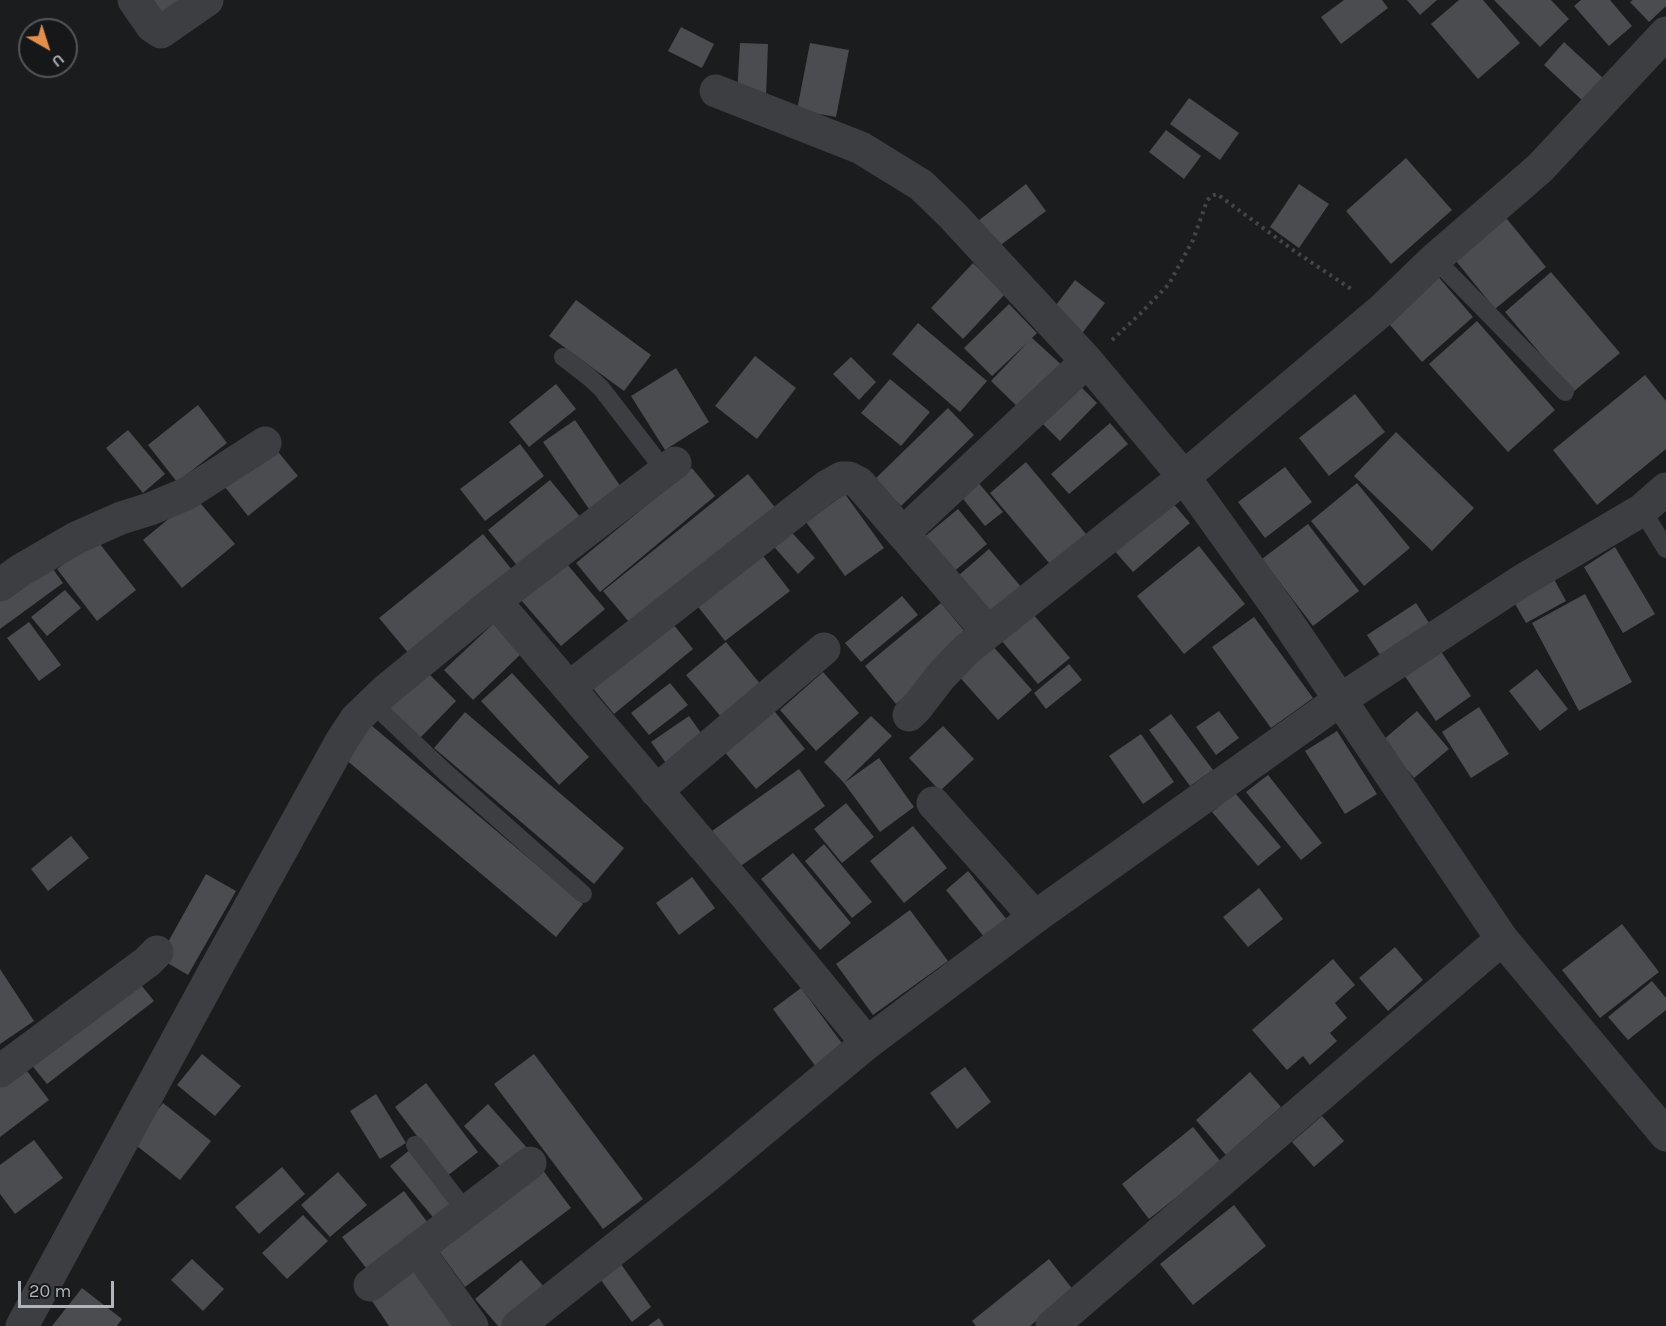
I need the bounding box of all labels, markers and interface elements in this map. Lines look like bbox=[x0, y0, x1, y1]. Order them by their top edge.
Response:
north arrow bbox=[18, 18, 78, 78]
text: U bbox=[48, 50, 69, 72]
scale bar bbox=[21, 1269, 117, 1307]
text: 20 m bbox=[29, 1280, 71, 1302]

